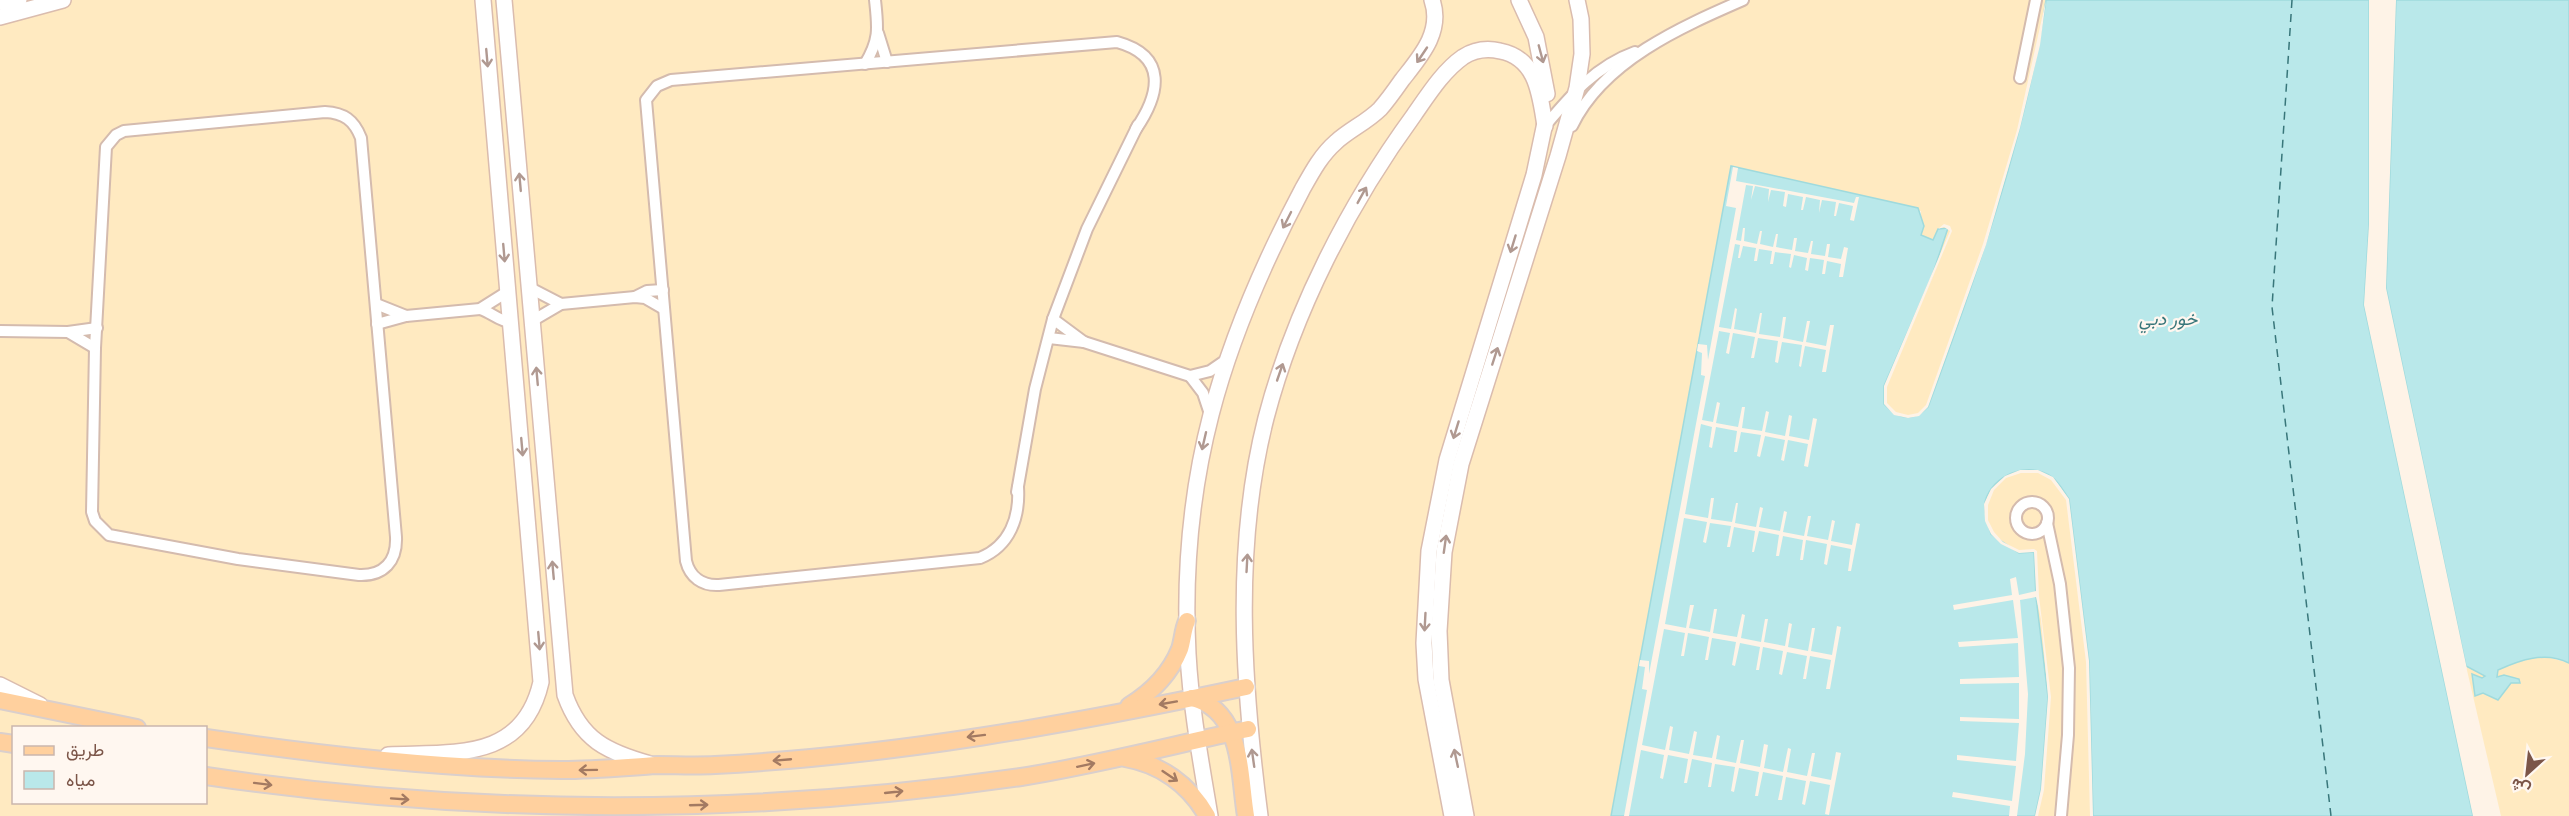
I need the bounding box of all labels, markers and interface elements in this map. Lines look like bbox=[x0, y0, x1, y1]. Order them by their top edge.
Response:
one-way arrow bbox=[1535, 44, 1547, 63]
one-way arrow bbox=[1415, 46, 1427, 63]
one-way arrow bbox=[482, 48, 493, 68]
one-way arrow bbox=[514, 172, 525, 192]
one-way arrow bbox=[1356, 187, 1368, 204]
one-way arrow bbox=[1281, 210, 1292, 228]
one-way arrow bbox=[1507, 234, 1518, 253]
one-way arrow bbox=[499, 242, 510, 262]
water label: خور دبي bbox=[2139, 309, 2198, 334]
one-way arrow bbox=[1490, 347, 1501, 366]
one-way arrow bbox=[1276, 363, 1287, 382]
one-way arrow bbox=[531, 367, 542, 386]
one-way arrow bbox=[1450, 420, 1461, 439]
one-way arrow bbox=[1197, 431, 1209, 450]
one-way arrow bbox=[517, 436, 528, 456]
one-way arrow bbox=[1440, 535, 1451, 555]
one-way arrow bbox=[1241, 554, 1252, 574]
one-way arrow bbox=[548, 561, 559, 581]
one-way arrow bbox=[1419, 612, 1430, 632]
one-way arrow bbox=[534, 631, 545, 650]
one-way arrow bbox=[1159, 698, 1178, 709]
legend bbox=[12, 726, 207, 804]
one-way arrow bbox=[966, 731, 986, 742]
text: طريق bbox=[66, 740, 104, 761]
north arrow bbox=[2497, 744, 2557, 804]
one-way arrow bbox=[1247, 749, 1258, 768]
one-way arrow bbox=[1450, 749, 1461, 769]
one-way arrow bbox=[773, 755, 793, 766]
one-way arrow bbox=[1076, 758, 1095, 770]
one-way arrow bbox=[578, 764, 598, 776]
one-way arrow bbox=[1161, 769, 1178, 782]
text: مياه bbox=[66, 770, 95, 790]
text: ش bbox=[2508, 774, 2533, 799]
one-way arrow bbox=[253, 779, 273, 790]
one-way arrow bbox=[884, 786, 903, 797]
one-way arrow bbox=[389, 794, 409, 805]
one-way arrow bbox=[689, 799, 709, 810]

